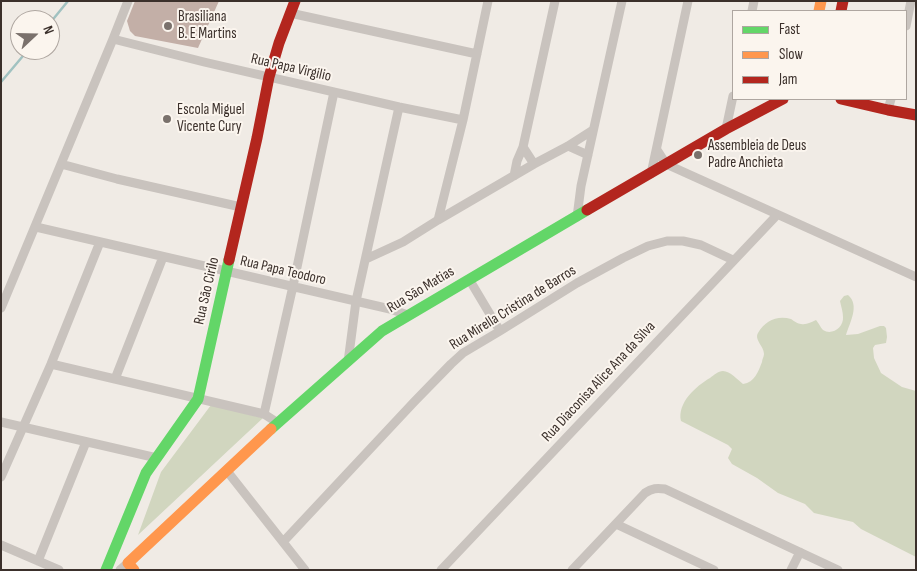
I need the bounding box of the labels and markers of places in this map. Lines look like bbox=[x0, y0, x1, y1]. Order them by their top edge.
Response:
place label: Brasiliana B. E Martins bbox=[178, 8, 237, 43]
marker: Brasiliana B. E Martins bbox=[162, 20, 174, 32]
place label: Escola Miguel Vicente Cury bbox=[177, 101, 244, 136]
marker: Escola Miguel Vicente Cury bbox=[161, 113, 173, 125]
place label: Assembleia de Deus Padre Anchieta bbox=[708, 137, 806, 172]
marker: Assembleia de Deus Padre Anchieta bbox=[692, 149, 704, 161]

